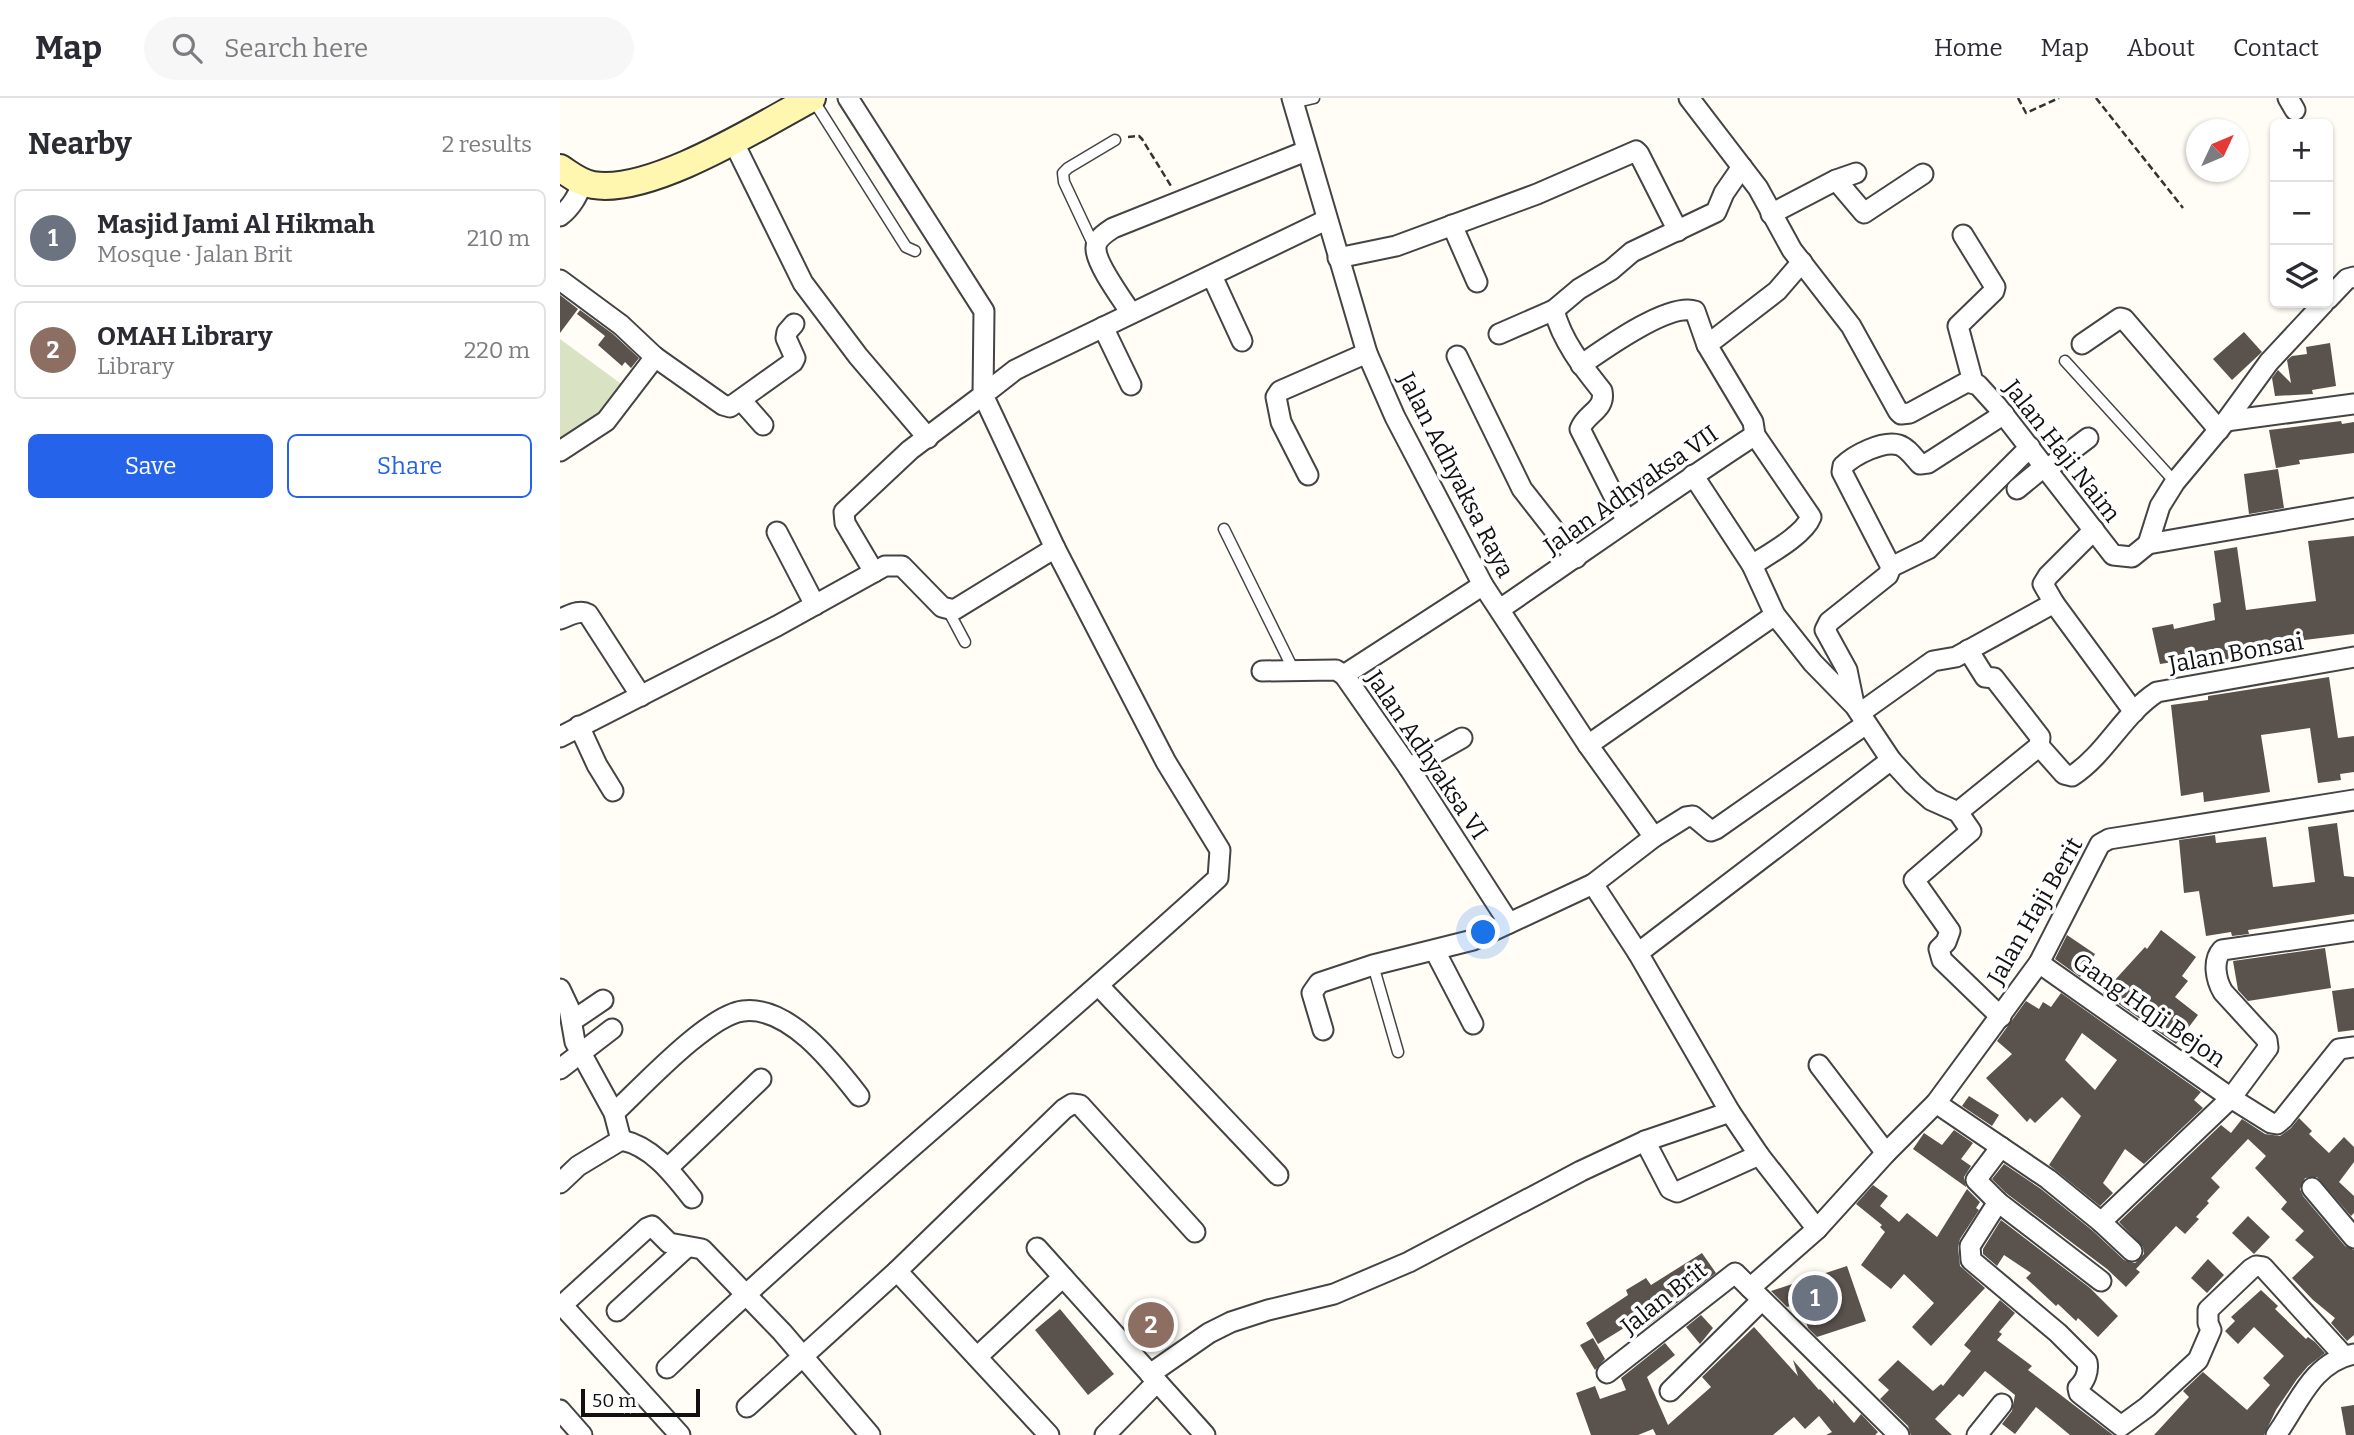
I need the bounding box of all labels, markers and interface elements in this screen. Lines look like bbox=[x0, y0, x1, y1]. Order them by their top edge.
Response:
search box bbox=[144, 17, 634, 80]
text: Map bbox=[35, 28, 102, 68]
icon: search bbox=[168, 29, 206, 67]
text: Search here bbox=[224, 33, 368, 64]
text: Home bbox=[1934, 34, 2003, 62]
text: Map bbox=[2041, 34, 2089, 62]
text: About bbox=[2127, 34, 2195, 62]
text: Contact bbox=[2233, 34, 2319, 62]
north arrow bbox=[2186, 119, 2249, 182]
map controls bbox=[2270, 119, 2333, 308]
button: + bbox=[2270, 119, 2333, 182]
text: Nearby bbox=[28, 126, 132, 162]
text: 2 results bbox=[442, 130, 532, 158]
button: − bbox=[2270, 182, 2333, 245]
text: Masjid Jami Al Hikmah bbox=[97, 209, 375, 240]
text: 1 bbox=[48, 224, 58, 252]
text: 210 m bbox=[467, 224, 530, 252]
text: Mosque · Jalan Brit bbox=[97, 240, 293, 268]
button: layers bbox=[2270, 245, 2333, 308]
text: OMAH Library bbox=[97, 321, 272, 352]
text: 2 bbox=[47, 336, 59, 364]
text: 220 m bbox=[464, 336, 530, 364]
text: Library bbox=[97, 352, 174, 380]
street label: Jalan Adhyaksa Raya bbox=[1392, 367, 1520, 582]
street label: Jalan Haji Naim bbox=[1997, 374, 2126, 528]
street label: Jalan Adhyaksa VII bbox=[1538, 420, 1723, 561]
button: Save bbox=[28, 434, 273, 498]
button: Share bbox=[287, 434, 532, 498]
street label: Jalan Bonsai bbox=[2166, 627, 2305, 679]
street label: Jalan Adhyaksa VI bbox=[1360, 665, 1494, 845]
street label: Jalan Haji Berit bbox=[1981, 832, 2089, 990]
your location bbox=[1466, 915, 1500, 949]
street label: Gang Hqji Bejon bbox=[2067, 947, 2231, 1073]
street label: Jalan Brit bbox=[1615, 1256, 1713, 1341]
pin: 1 bbox=[1792, 1272, 1838, 1324]
pin: 2 bbox=[1128, 1299, 1174, 1351]
scale bar bbox=[581, 1386, 700, 1418]
text: 50 m bbox=[592, 1389, 636, 1412]

